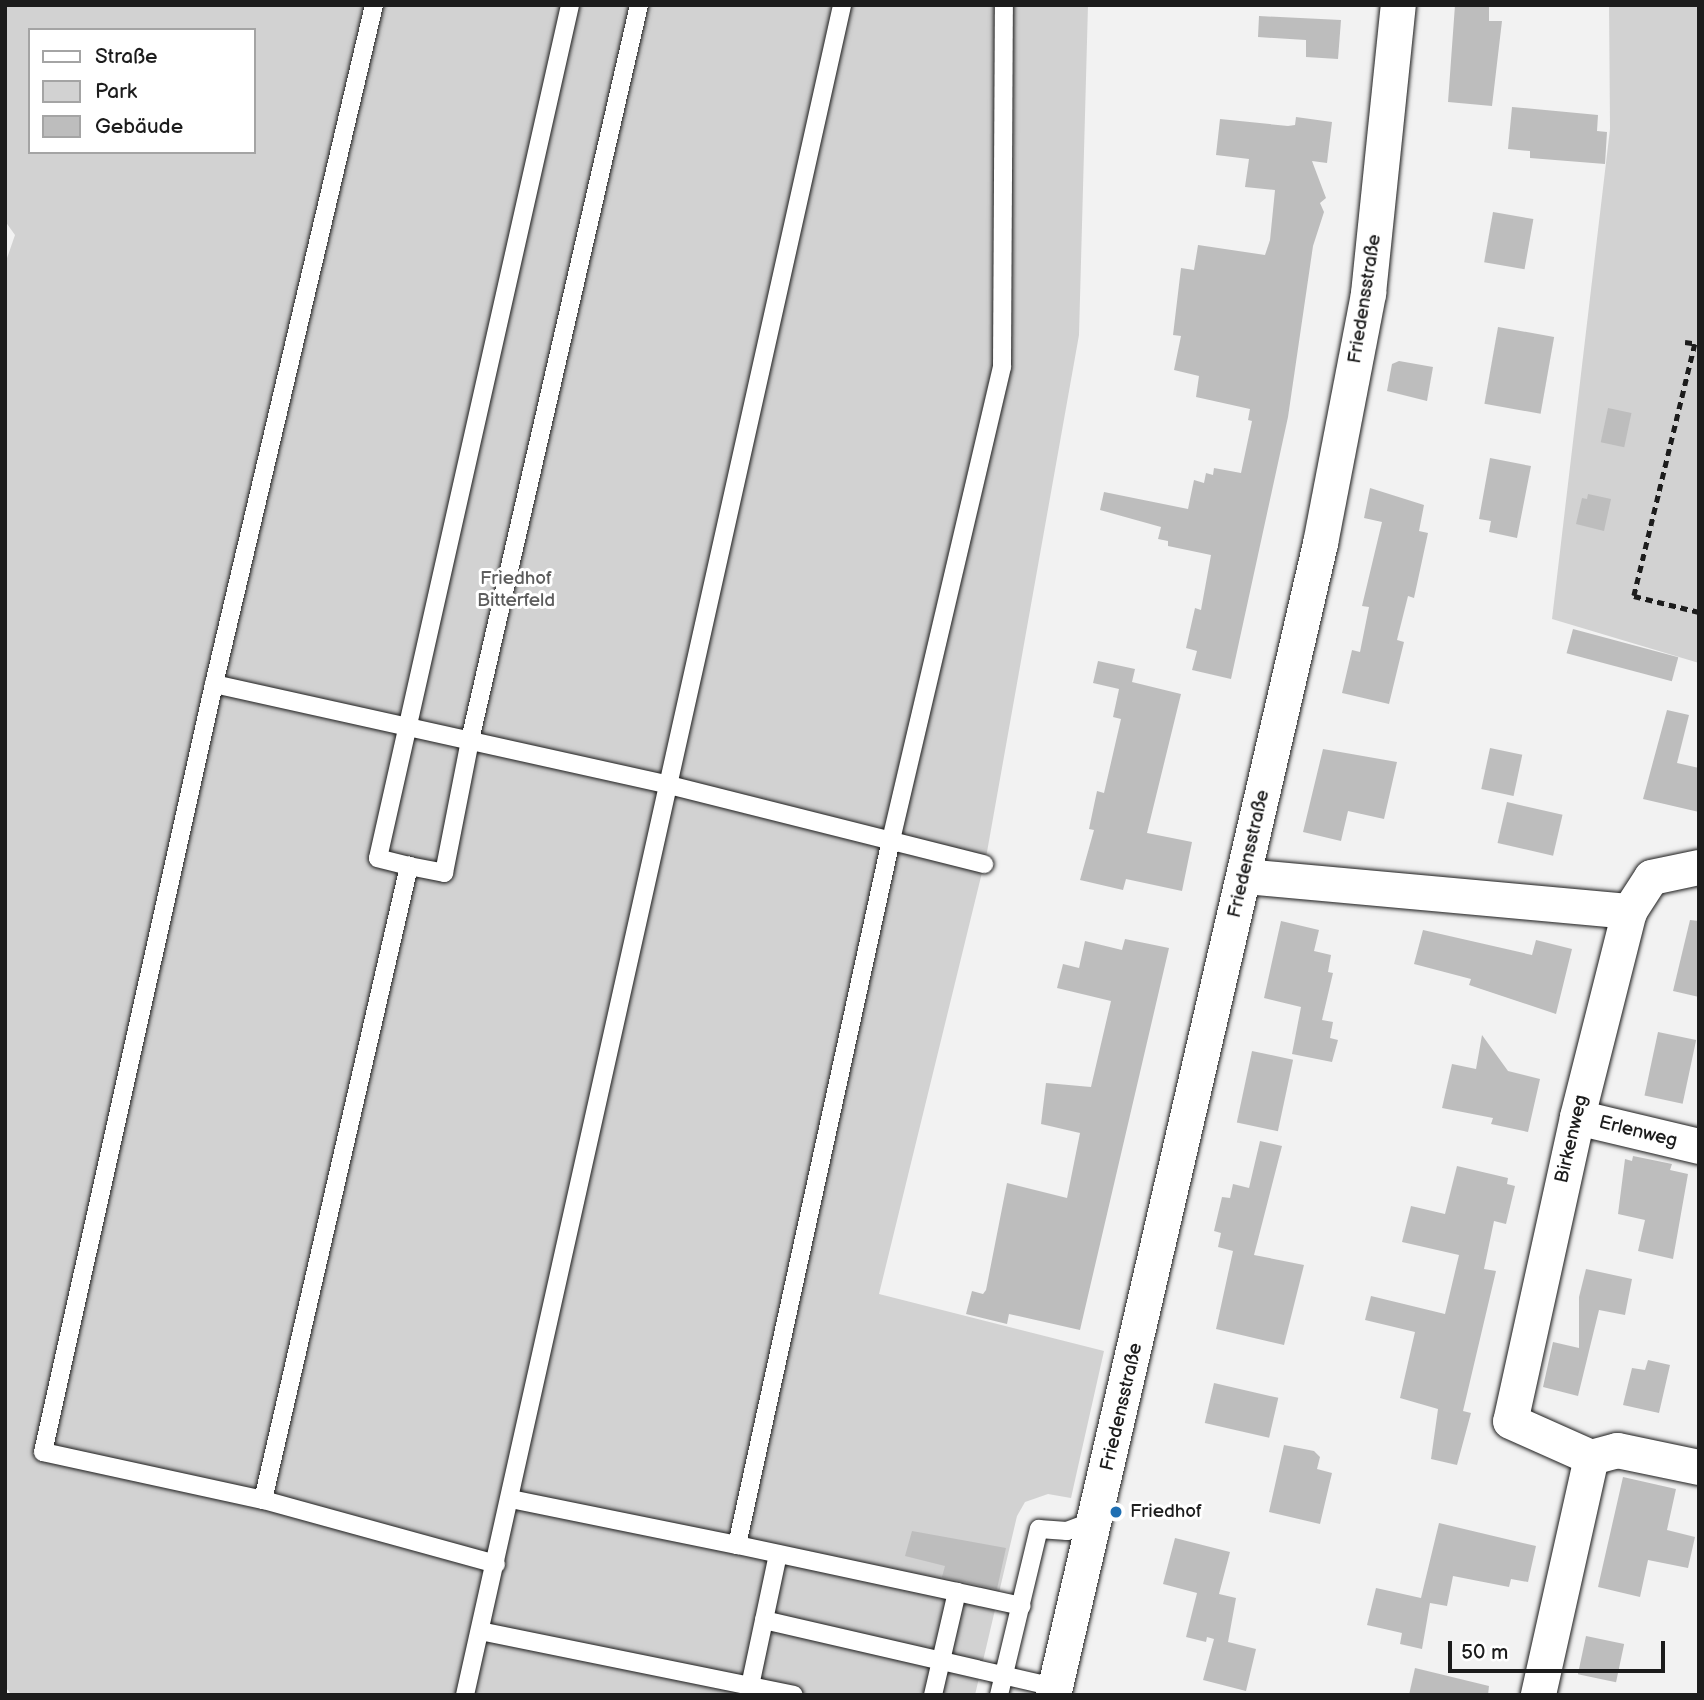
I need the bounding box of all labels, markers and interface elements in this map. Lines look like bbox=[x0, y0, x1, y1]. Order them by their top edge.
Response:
legend bbox=[28, 28, 256, 154]
text: Straße bbox=[95, 44, 157, 69]
text: Park bbox=[95, 79, 137, 104]
text: Gebäude bbox=[95, 114, 183, 139]
street label: Friedensstraße bbox=[1344, 233, 1386, 365]
park label: Friedhof Bitterfeld bbox=[477, 568, 555, 612]
street label: Friedensstraße bbox=[1223, 788, 1275, 920]
street label: Birkenweg bbox=[1551, 1093, 1593, 1185]
street label: Erlenweg bbox=[1596, 1111, 1680, 1153]
street label: Friedensstraße bbox=[1096, 1341, 1148, 1473]
place label: Friedhof bbox=[1130, 1501, 1202, 1523]
marker: Friedhof bbox=[1108, 1504, 1124, 1520]
scale bar bbox=[1452, 1626, 1669, 1670]
text: 50 m bbox=[1461, 1640, 1508, 1665]

